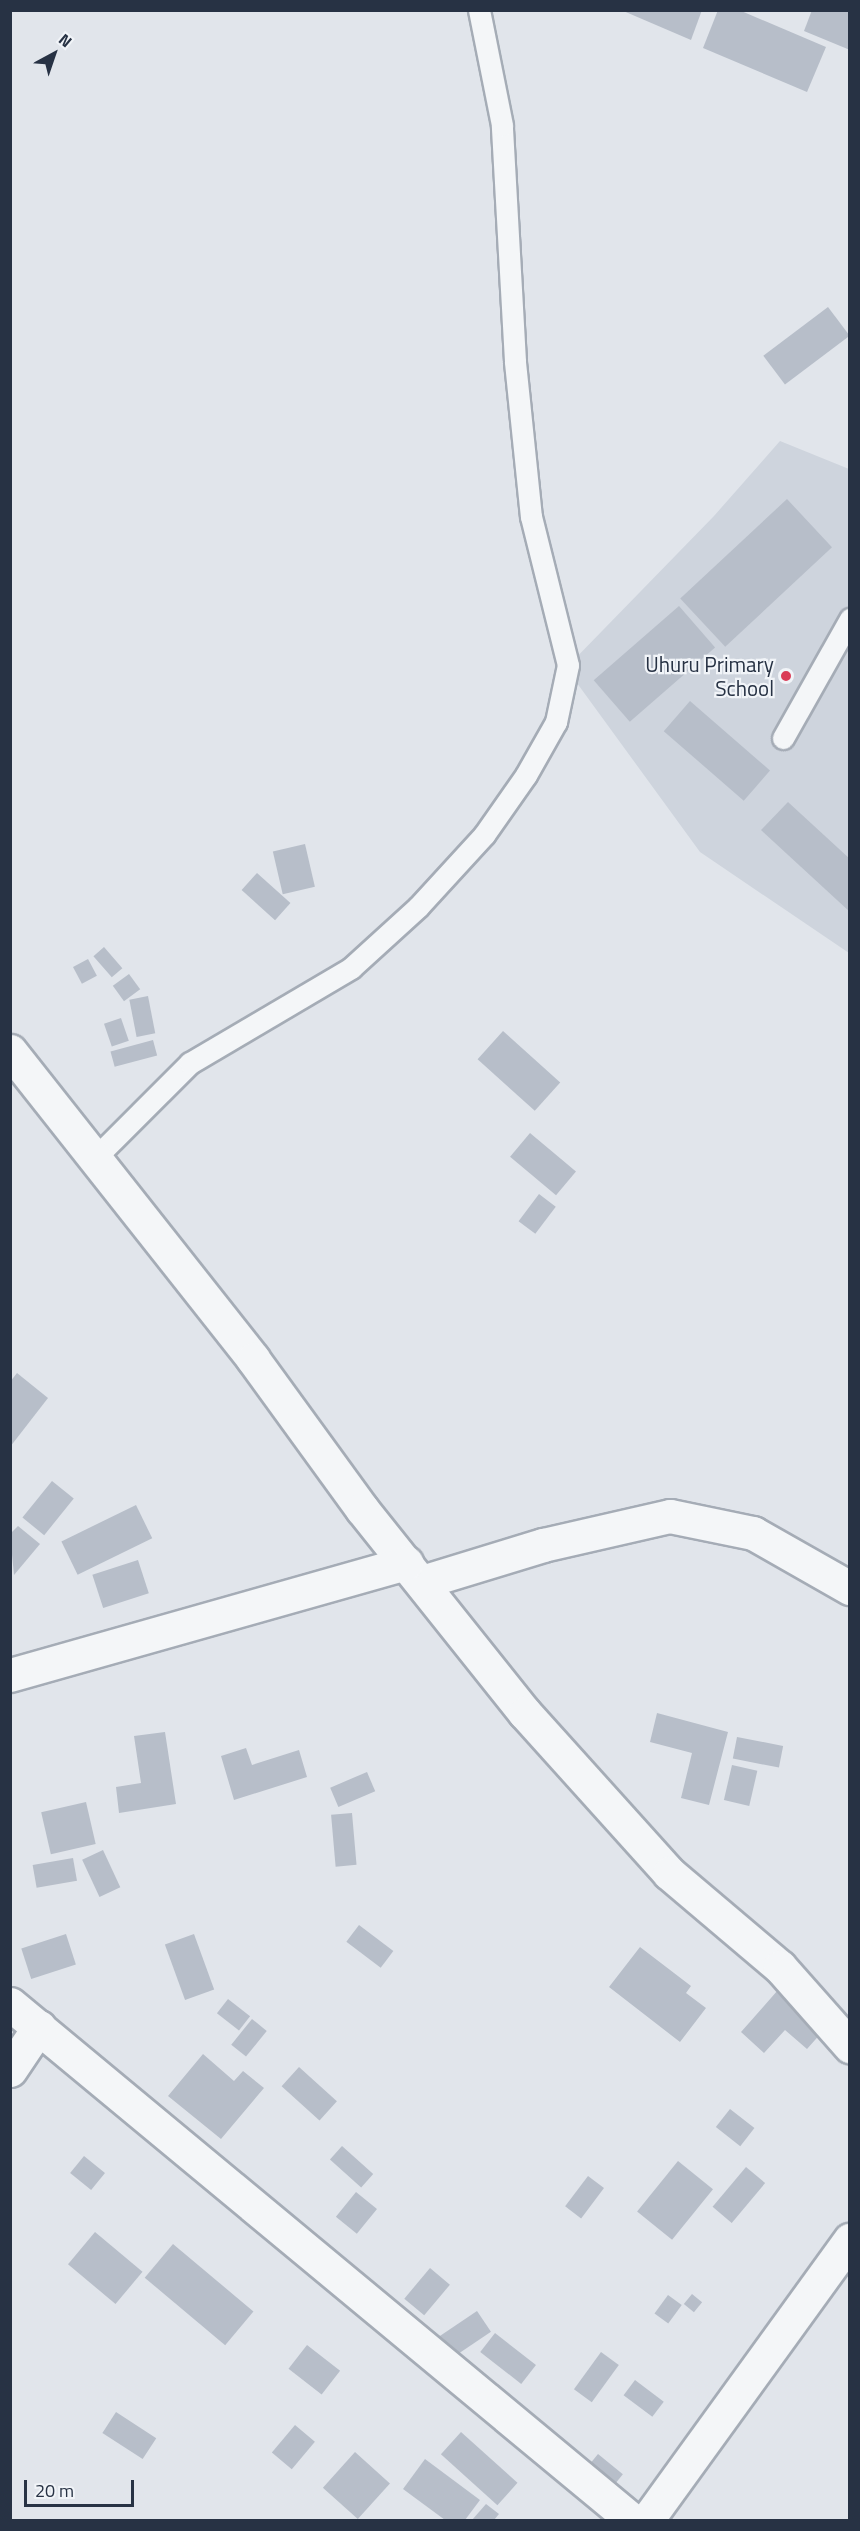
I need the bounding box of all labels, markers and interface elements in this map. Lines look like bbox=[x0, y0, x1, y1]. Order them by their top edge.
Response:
north arrow bbox=[24, 24, 84, 84]
text: N bbox=[54, 27, 78, 53]
place label: Uhuru Primary School bbox=[645, 651, 774, 701]
marker: Uhuru Primary School bbox=[779, 669, 793, 683]
scale bar bbox=[27, 2468, 136, 2506]
text: 20 m bbox=[35, 2477, 74, 2504]

